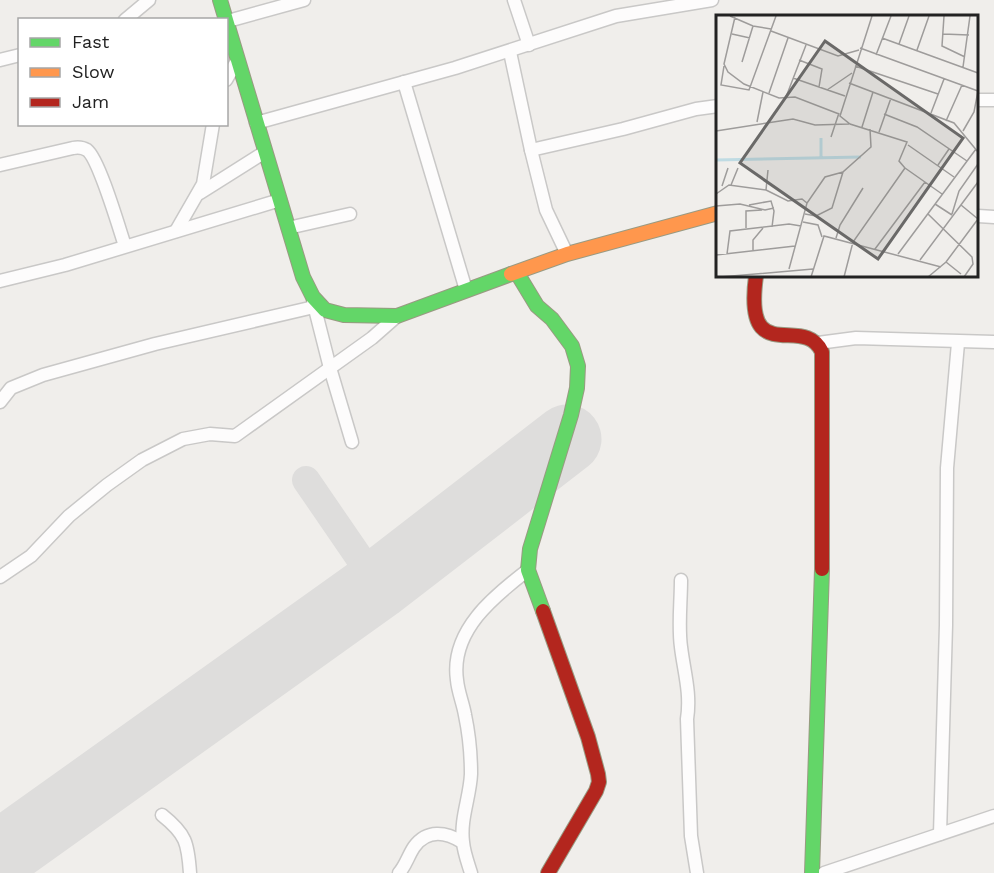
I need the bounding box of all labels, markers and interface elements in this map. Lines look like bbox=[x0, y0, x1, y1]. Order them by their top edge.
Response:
inset map bbox=[716, 15, 979, 278]
legend bbox=[18, 18, 228, 126]
text: Fast bbox=[72, 31, 110, 52]
text: Slow bbox=[72, 61, 115, 82]
text: Jam bbox=[72, 91, 109, 112]

